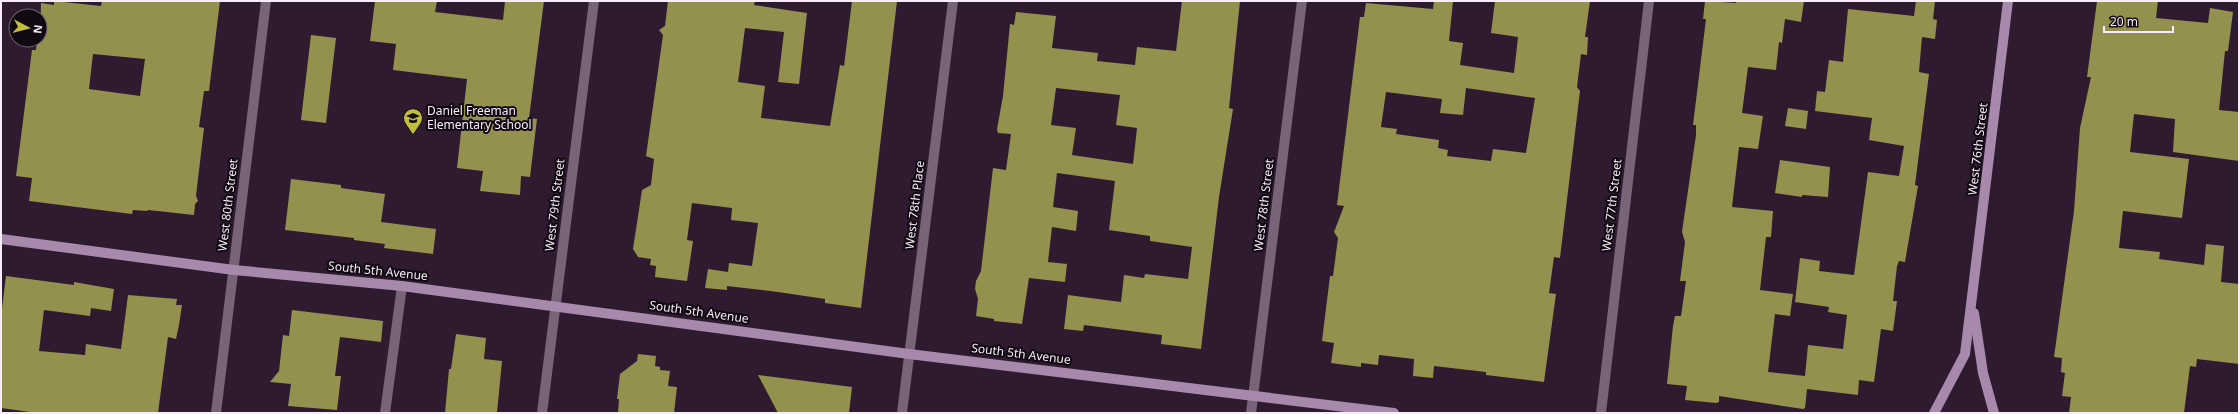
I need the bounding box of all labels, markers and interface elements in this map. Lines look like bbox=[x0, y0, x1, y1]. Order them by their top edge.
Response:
north arrow bbox=[8, 8, 48, 48]
scale bar bbox=[2104, 8, 2173, 34]
text: 20 m bbox=[2110, 13, 2138, 30]
text: N bbox=[30, 24, 46, 35]
street label: West 76th Street bbox=[1963, 101, 1992, 196]
place label: Daniel Freeman Elementary School bbox=[427, 102, 532, 133]
school or university icon: Daniel Freeman Elementary School bbox=[402, 107, 424, 135]
street label: West 80th Street bbox=[213, 157, 242, 252]
street label: West 79th Street bbox=[540, 157, 569, 252]
street label: West 78th Street bbox=[1249, 157, 1278, 252]
street label: West 77th Street bbox=[1597, 157, 1626, 252]
street label: West 78th Place bbox=[901, 159, 928, 250]
street label: South 5th Avenue bbox=[327, 257, 429, 284]
street label: South 5th Avenue bbox=[648, 296, 750, 327]
street label: South 5th Avenue bbox=[970, 339, 1072, 368]

